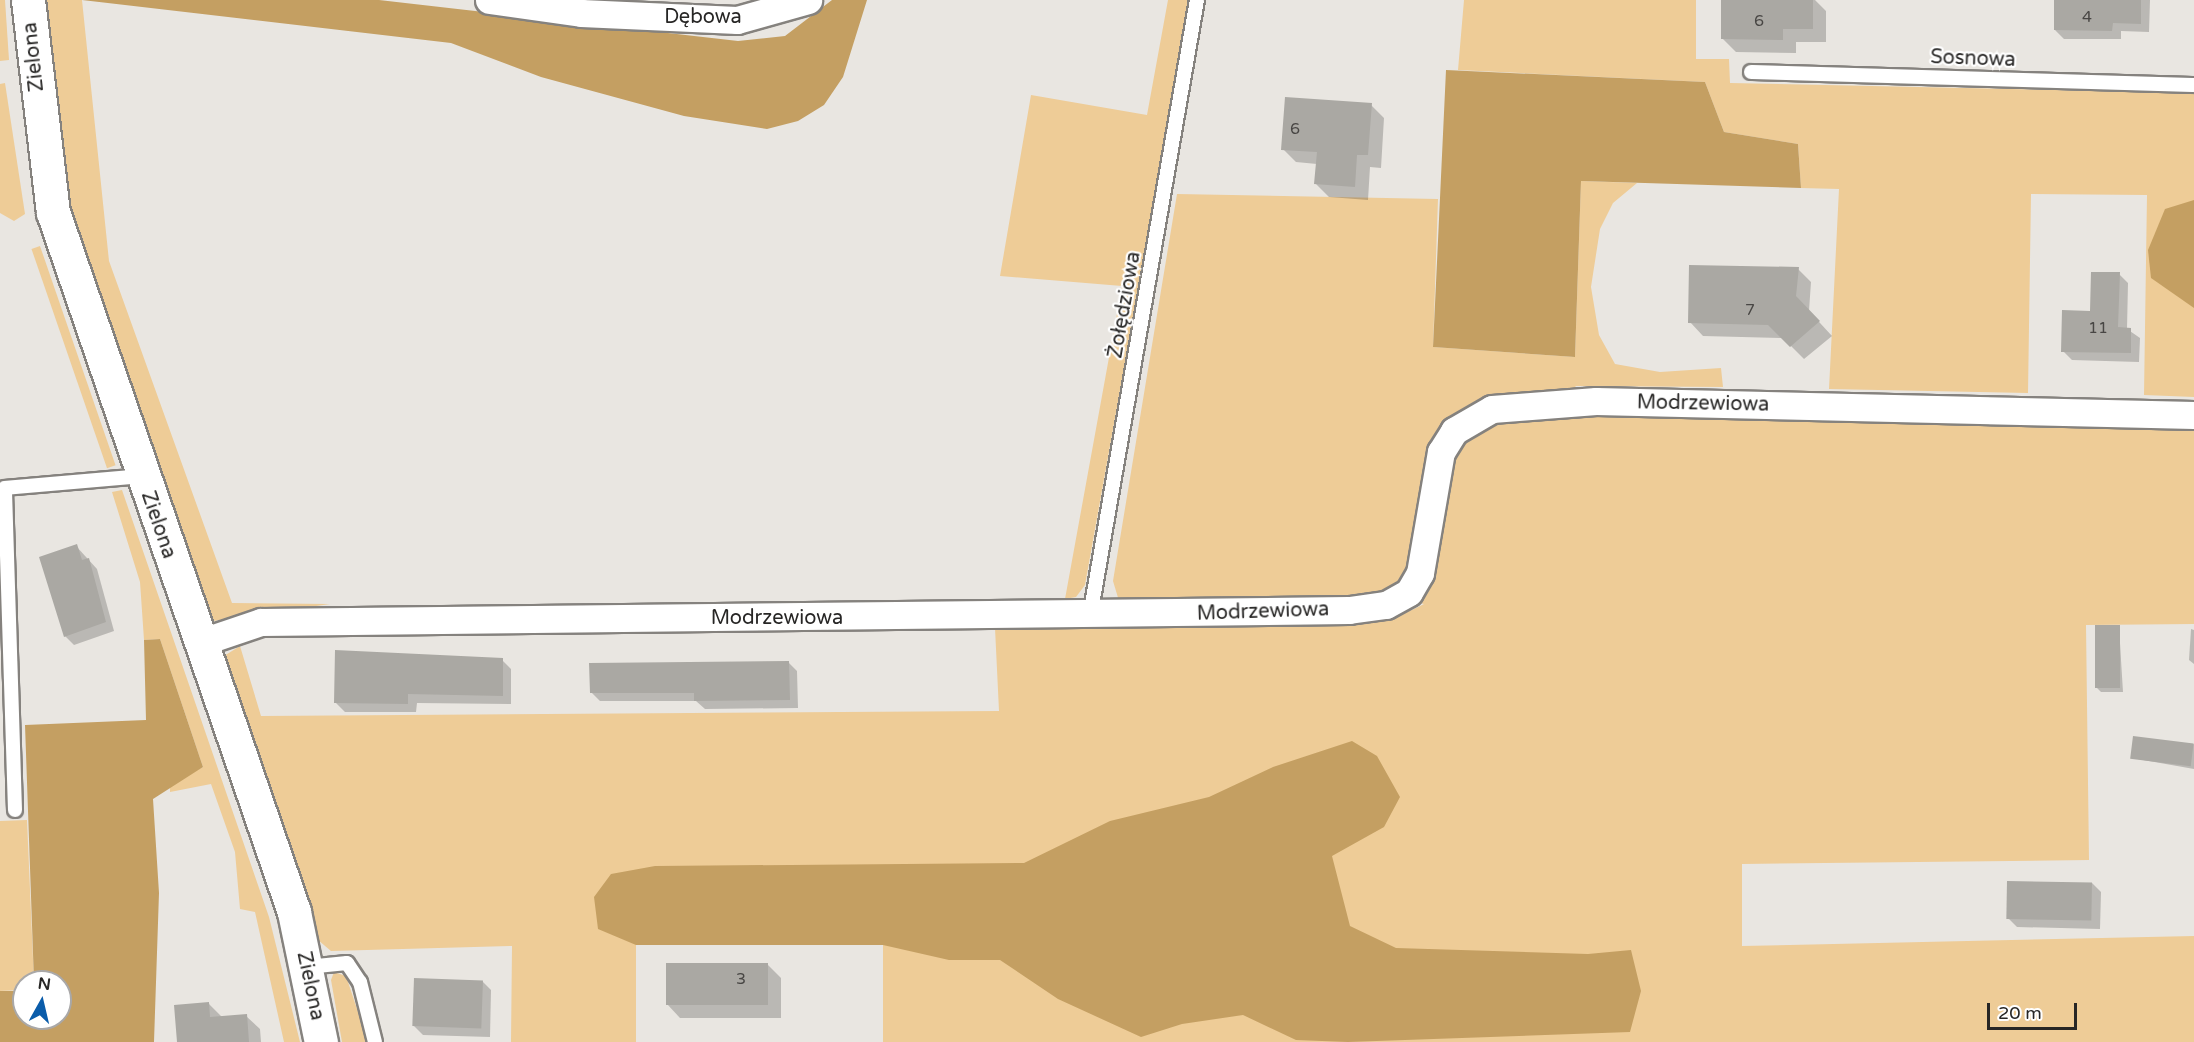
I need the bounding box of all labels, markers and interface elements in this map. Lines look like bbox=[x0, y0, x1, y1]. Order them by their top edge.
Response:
street label: Dębowa bbox=[664, 5, 742, 29]
house number: 4 bbox=[2082, 7, 2092, 27]
house number: 6 bbox=[1754, 11, 1764, 31]
street label: Zielona bbox=[18, 21, 50, 93]
street label: Sosnowa bbox=[1930, 46, 2016, 72]
house number: 6 bbox=[1290, 119, 1300, 139]
street label: Żołędziowa bbox=[1104, 250, 1146, 360]
house number: 7 bbox=[1745, 300, 1755, 320]
house number: 11 bbox=[2088, 318, 2108, 338]
street label: Modrzewiowa bbox=[1637, 391, 1769, 417]
street label: Zielona bbox=[135, 488, 181, 562]
street label: Modrzewiowa bbox=[1196, 598, 1330, 626]
street label: Modrzewiowa bbox=[711, 606, 843, 630]
street label: Zielona bbox=[291, 949, 329, 1023]
house number: 3 bbox=[736, 969, 746, 989]
north arrow bbox=[12, 970, 72, 1030]
text: N bbox=[36, 973, 52, 995]
scale bar bbox=[1990, 991, 2080, 1029]
text: 20 m bbox=[1998, 1002, 2042, 1024]

